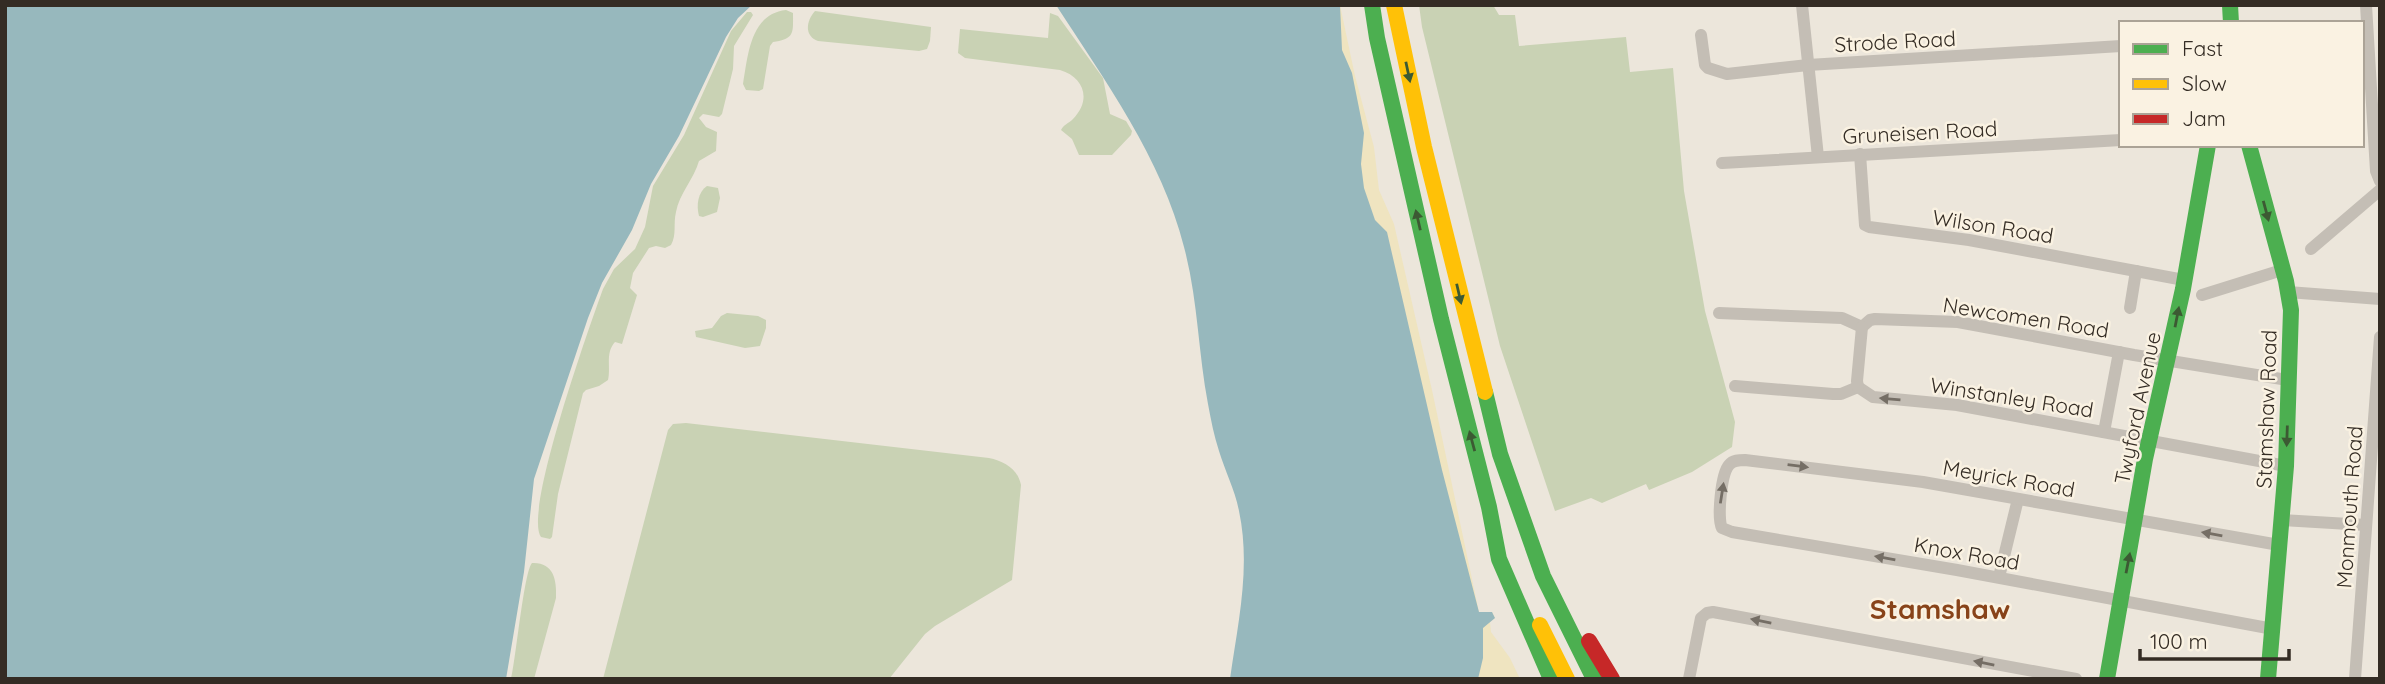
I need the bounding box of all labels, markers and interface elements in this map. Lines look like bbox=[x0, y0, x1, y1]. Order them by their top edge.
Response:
legend bbox=[2119, 21, 2364, 147]
street label: Strode Road bbox=[1834, 25, 1956, 57]
text: Fast bbox=[2182, 35, 2223, 61]
one-way arrow bbox=[1403, 61, 1414, 83]
text: Slow bbox=[2182, 70, 2227, 96]
text: Jam bbox=[2182, 105, 2226, 131]
street label: Gruneisen Road bbox=[1842, 115, 1998, 149]
one-way arrow bbox=[2261, 201, 2272, 223]
street label: Wilson Road bbox=[1931, 204, 2055, 248]
one-way arrow bbox=[1413, 209, 1424, 231]
one-way arrow bbox=[1454, 283, 1465, 305]
street label: Newcomen Road bbox=[1941, 291, 2111, 343]
one-way arrow bbox=[2172, 306, 2183, 328]
street label: Twyford Avenue bbox=[2108, 329, 2166, 487]
street label: Stamshaw Road bbox=[2250, 329, 2282, 489]
street label: Winstanley Road bbox=[1929, 371, 2095, 423]
one-way arrow bbox=[1878, 393, 1900, 404]
one-way arrow bbox=[2281, 425, 2292, 447]
street label: Monmouth Road bbox=[2330, 425, 2368, 589]
one-way arrow bbox=[1466, 431, 1476, 452]
street label: Meyrick Road bbox=[1941, 454, 2077, 502]
one-way arrow bbox=[1787, 461, 1809, 472]
one-way arrow bbox=[1717, 482, 1728, 504]
one-way arrow bbox=[2201, 528, 2223, 539]
street label: Knox Road bbox=[1912, 531, 2022, 575]
one-way arrow bbox=[1874, 552, 1896, 563]
one-way arrow bbox=[2123, 552, 2134, 574]
district label: Stamshaw bbox=[1870, 591, 2010, 626]
one-way arrow bbox=[1750, 615, 1772, 626]
scale bar bbox=[2140, 618, 2289, 662]
text: 100 m bbox=[2150, 628, 2208, 654]
one-way arrow bbox=[1973, 657, 1995, 668]

